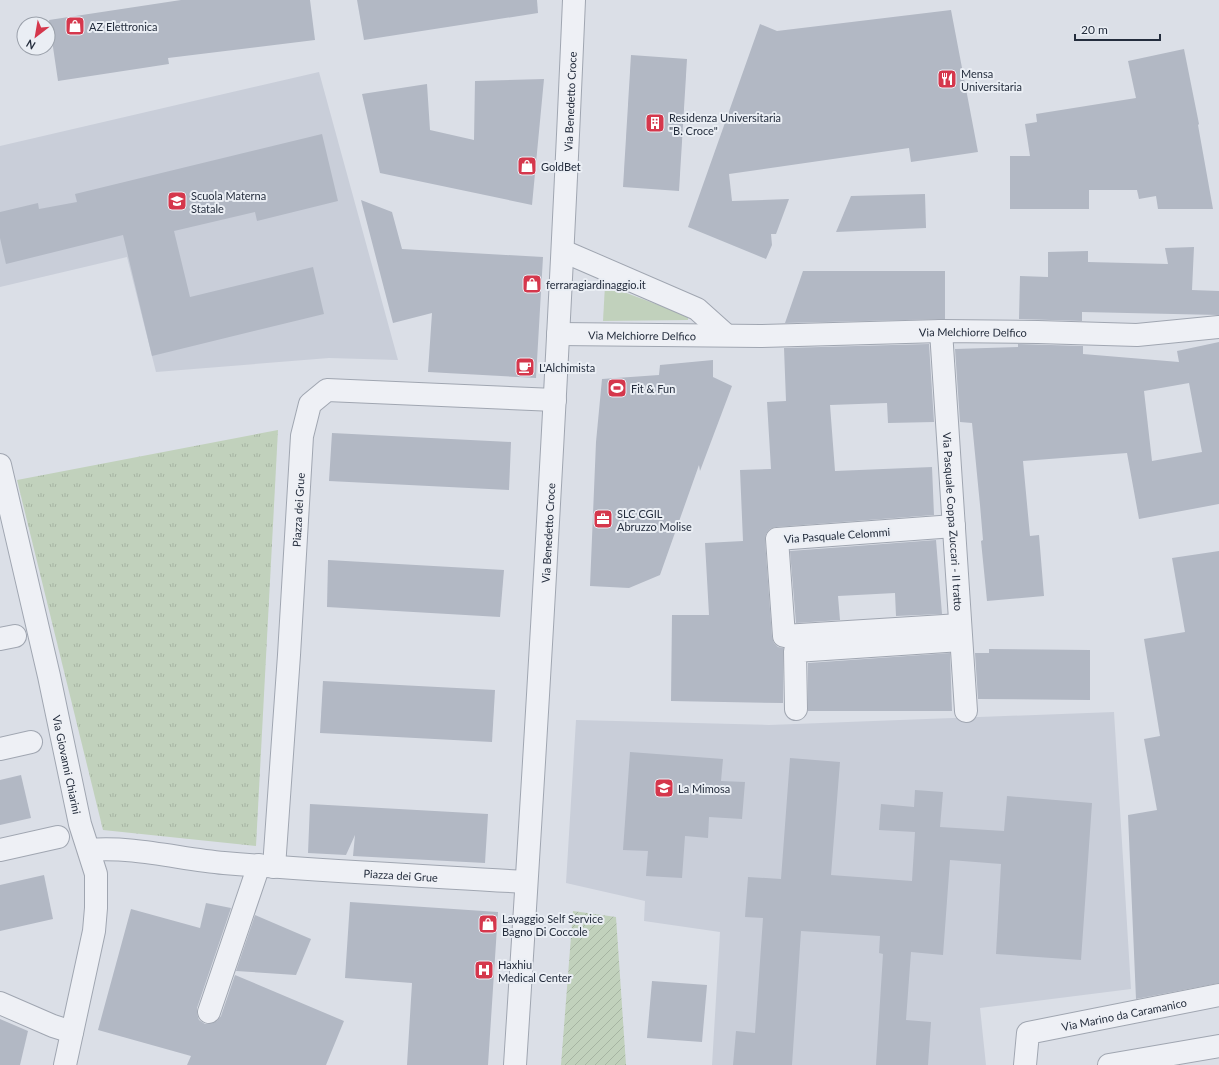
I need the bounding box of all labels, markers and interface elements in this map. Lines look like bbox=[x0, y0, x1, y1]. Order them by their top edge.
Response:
shop icon: AZ Elettronica bbox=[64, 15, 86, 37]
north arrow bbox=[16, 16, 56, 56]
scale bar bbox=[1075, 16, 1160, 42]
place label: AZ Elettronica bbox=[89, 20, 158, 33]
text: 20 m bbox=[1081, 22, 1108, 37]
text: N bbox=[24, 37, 38, 53]
street label: Via Benedetto Croce bbox=[561, 51, 578, 152]
place label: Mensa Universitaria bbox=[961, 67, 1022, 93]
restaurant icon: Mensa Universitaria bbox=[936, 68, 958, 90]
place label: Residenza Universitaria "B. Croce" bbox=[669, 111, 781, 137]
building icon: Residenza Universitaria "B. Croce" bbox=[644, 112, 666, 134]
shop icon: GoldBet bbox=[516, 155, 538, 177]
place label: GoldBet bbox=[541, 160, 581, 173]
place label: Scuola Materna Statale bbox=[191, 189, 266, 215]
school or university icon: Scuola Materna Statale bbox=[166, 190, 188, 212]
shop icon: ferraragiardinaggio.it bbox=[521, 273, 543, 295]
place label: ferraragiardinaggio.it bbox=[546, 278, 646, 291]
street label: Via Melchiorre Delfico bbox=[919, 324, 1027, 338]
street label: Via Melchiorre Delfico bbox=[588, 328, 696, 342]
cafe icon: L'Alchimista bbox=[514, 356, 536, 378]
place label: L'Alchimista bbox=[539, 361, 595, 374]
sports icon: Fit & Fun bbox=[606, 377, 628, 399]
place label: Fit & Fun bbox=[631, 382, 675, 395]
street label: Via Pasquale Coppa Zuccari - II tratto bbox=[941, 432, 966, 611]
street label: Piazza dei Grue bbox=[289, 472, 306, 547]
street label: Via Benedetto Croce bbox=[538, 482, 557, 583]
place label: SLC CGIL Abruzzo Molise bbox=[617, 507, 692, 533]
office icon: SLC CGIL Abruzzo Molise bbox=[592, 508, 614, 530]
street label: Via Pasquale Celommi bbox=[783, 525, 891, 545]
street label: Via Giovanni Chiarini bbox=[51, 714, 84, 816]
school or university icon: La Mimosa bbox=[653, 777, 675, 799]
place label: La Mimosa bbox=[678, 782, 730, 795]
street label: Piazza dei Grue bbox=[363, 866, 438, 883]
place label: Lavaggio Self Service Bagno Di Coccole bbox=[502, 912, 603, 938]
shop icon: Lavaggio Self Service Bagno Di Coccole bbox=[477, 913, 499, 935]
place label: Haxhiu Medical Center bbox=[498, 958, 572, 984]
hospital icon: Haxhiu Medical Center bbox=[473, 959, 495, 981]
street label: Via Marino da Caramanico bbox=[1060, 995, 1188, 1033]

